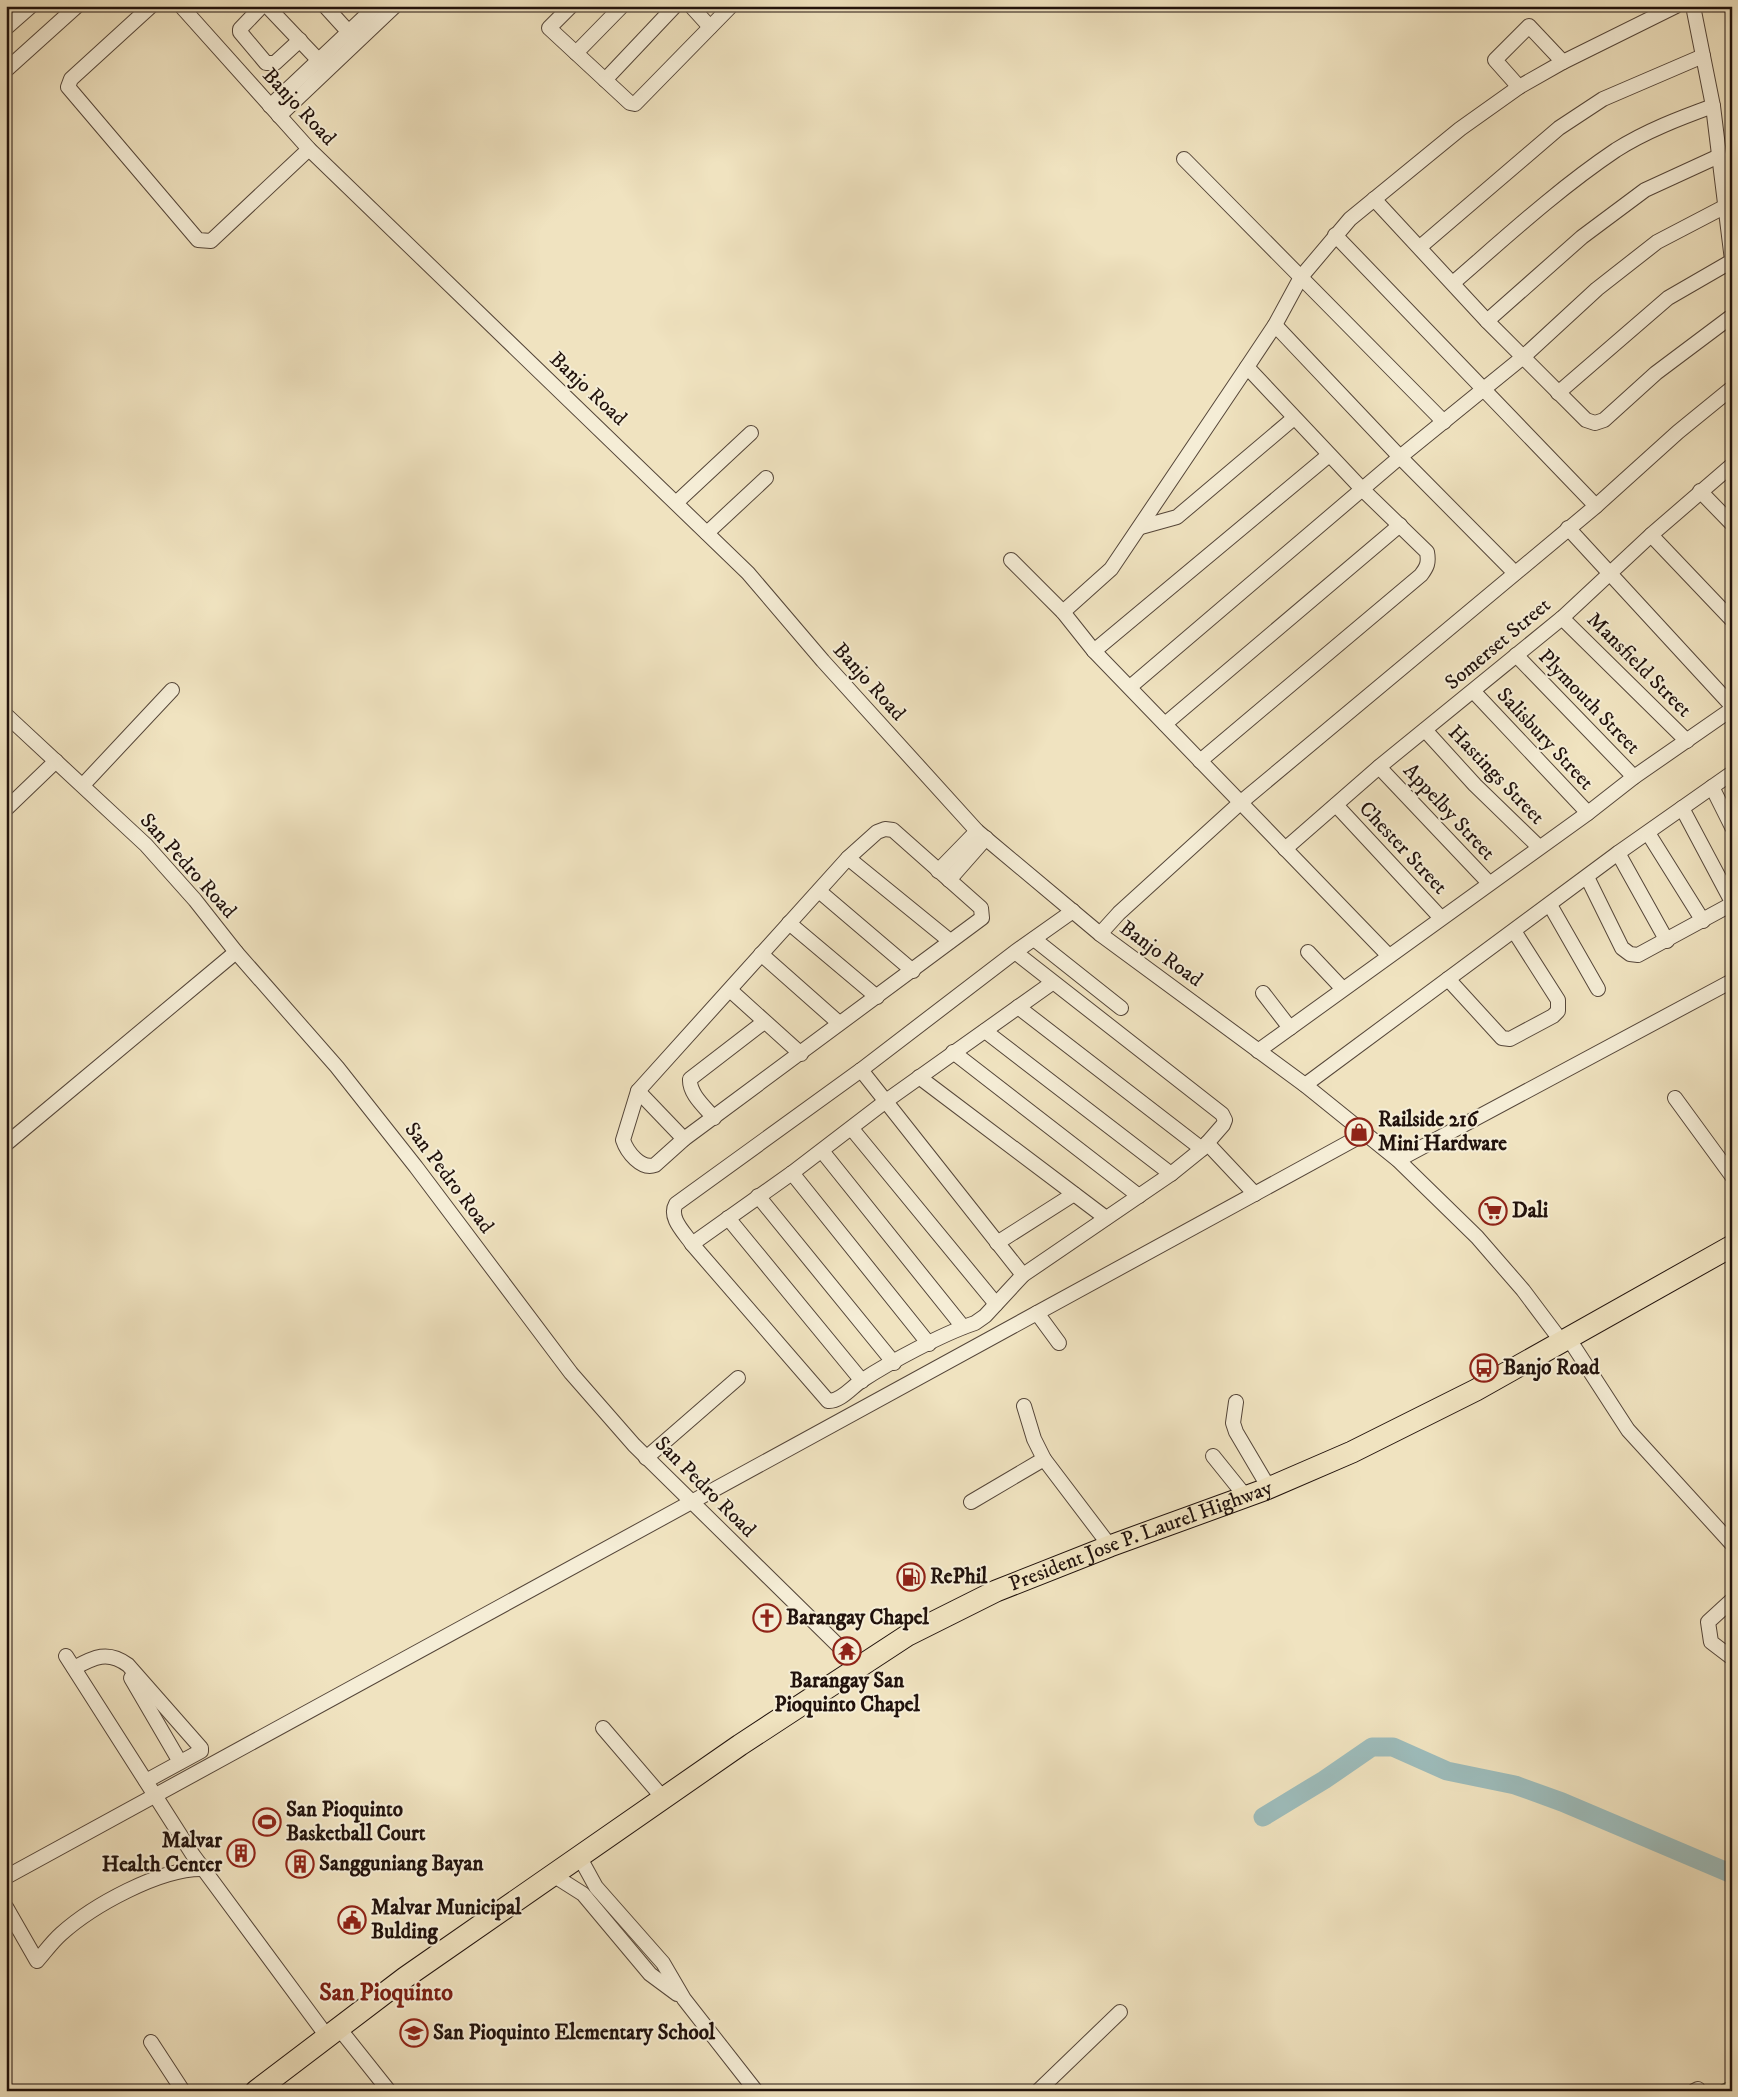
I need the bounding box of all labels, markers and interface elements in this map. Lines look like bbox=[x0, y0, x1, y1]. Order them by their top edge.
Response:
street label: Banjo Road bbox=[257, 63, 342, 152]
street label: Banjo Road bbox=[544, 347, 633, 432]
street label: Somerset Street bbox=[1440, 592, 1556, 696]
street label: Mansfield Street bbox=[1581, 607, 1697, 723]
street label: Banjo Road bbox=[827, 637, 911, 727]
street label: Plymouth Street bbox=[1532, 644, 1646, 760]
street label: Salisbury Street bbox=[1491, 682, 1599, 796]
street label: Hastings Street bbox=[1442, 720, 1550, 830]
street label: Appelby Street bbox=[1397, 758, 1501, 866]
street label: Chester Street bbox=[1353, 796, 1453, 900]
street label: San Pedro Road bbox=[134, 808, 242, 924]
street label: Banjo Road bbox=[1114, 915, 1208, 993]
place label: Railside 216 Mini Hardware bbox=[1378, 1107, 1507, 1157]
street label: San Pedro Road bbox=[399, 1117, 500, 1239]
shop icon: Railside 216 Mini Hardware bbox=[1344, 1117, 1374, 1147]
supermarket icon: Dali bbox=[1478, 1196, 1508, 1226]
place label: Dali bbox=[1512, 1198, 1549, 1224]
bus stop icon: Banjo Road bbox=[1469, 1353, 1499, 1383]
place label: Banjo Road bbox=[1503, 1355, 1600, 1382]
street label: San Pedro Road bbox=[649, 1431, 761, 1543]
street label: President Jose P. Laurel Highway bbox=[1005, 1474, 1277, 1598]
fuel station icon: RePhil bbox=[896, 1562, 926, 1592]
place label: RePhil bbox=[930, 1564, 988, 1590]
church icon: Barangay Chapel bbox=[752, 1603, 782, 1633]
place label: Barangay Chapel bbox=[786, 1605, 930, 1631]
temple icon: Barangay San Pioquinto Chapel bbox=[832, 1636, 862, 1666]
place label: Barangay San Pioquinto Chapel bbox=[774, 1668, 920, 1718]
place label: San Pioquinto Basketball Court bbox=[286, 1797, 426, 1847]
sports icon: San Pioquinto Basketball Court bbox=[252, 1807, 282, 1837]
place label: Malvar Health Center bbox=[102, 1828, 223, 1878]
building icon: Malvar Health Center bbox=[226, 1838, 256, 1868]
building icon: Sangguniang Bayan bbox=[285, 1849, 315, 1879]
place label: Sangguniang Bayan bbox=[319, 1851, 484, 1877]
place label: Malvar Municipal Bulding bbox=[371, 1895, 522, 1945]
public building icon: Malvar Municipal Bulding bbox=[337, 1905, 367, 1935]
district label: San Pioquinto bbox=[319, 1978, 453, 2008]
school or university icon: San Pioquinto Elementary School bbox=[399, 2018, 429, 2048]
place label: San Pioquinto Elementary School bbox=[433, 2020, 716, 2046]

